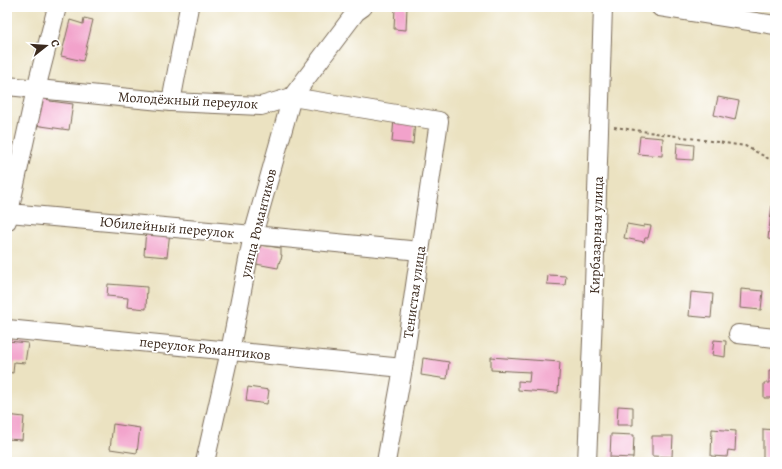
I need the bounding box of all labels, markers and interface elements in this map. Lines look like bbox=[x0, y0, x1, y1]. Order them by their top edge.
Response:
north arrow bbox=[26, 26, 66, 66]
text: С bbox=[47, 38, 63, 49]
street label: Молодёжный переулок bbox=[117, 87, 259, 114]
street label: улица Романтиков bbox=[236, 166, 281, 281]
street label: Кирбазарная улица bbox=[585, 175, 608, 294]
street label: Юбилейный переулок bbox=[99, 212, 235, 243]
street label: Тенистая улица bbox=[399, 244, 430, 340]
street label: переулок Романтиков bbox=[138, 332, 272, 365]

